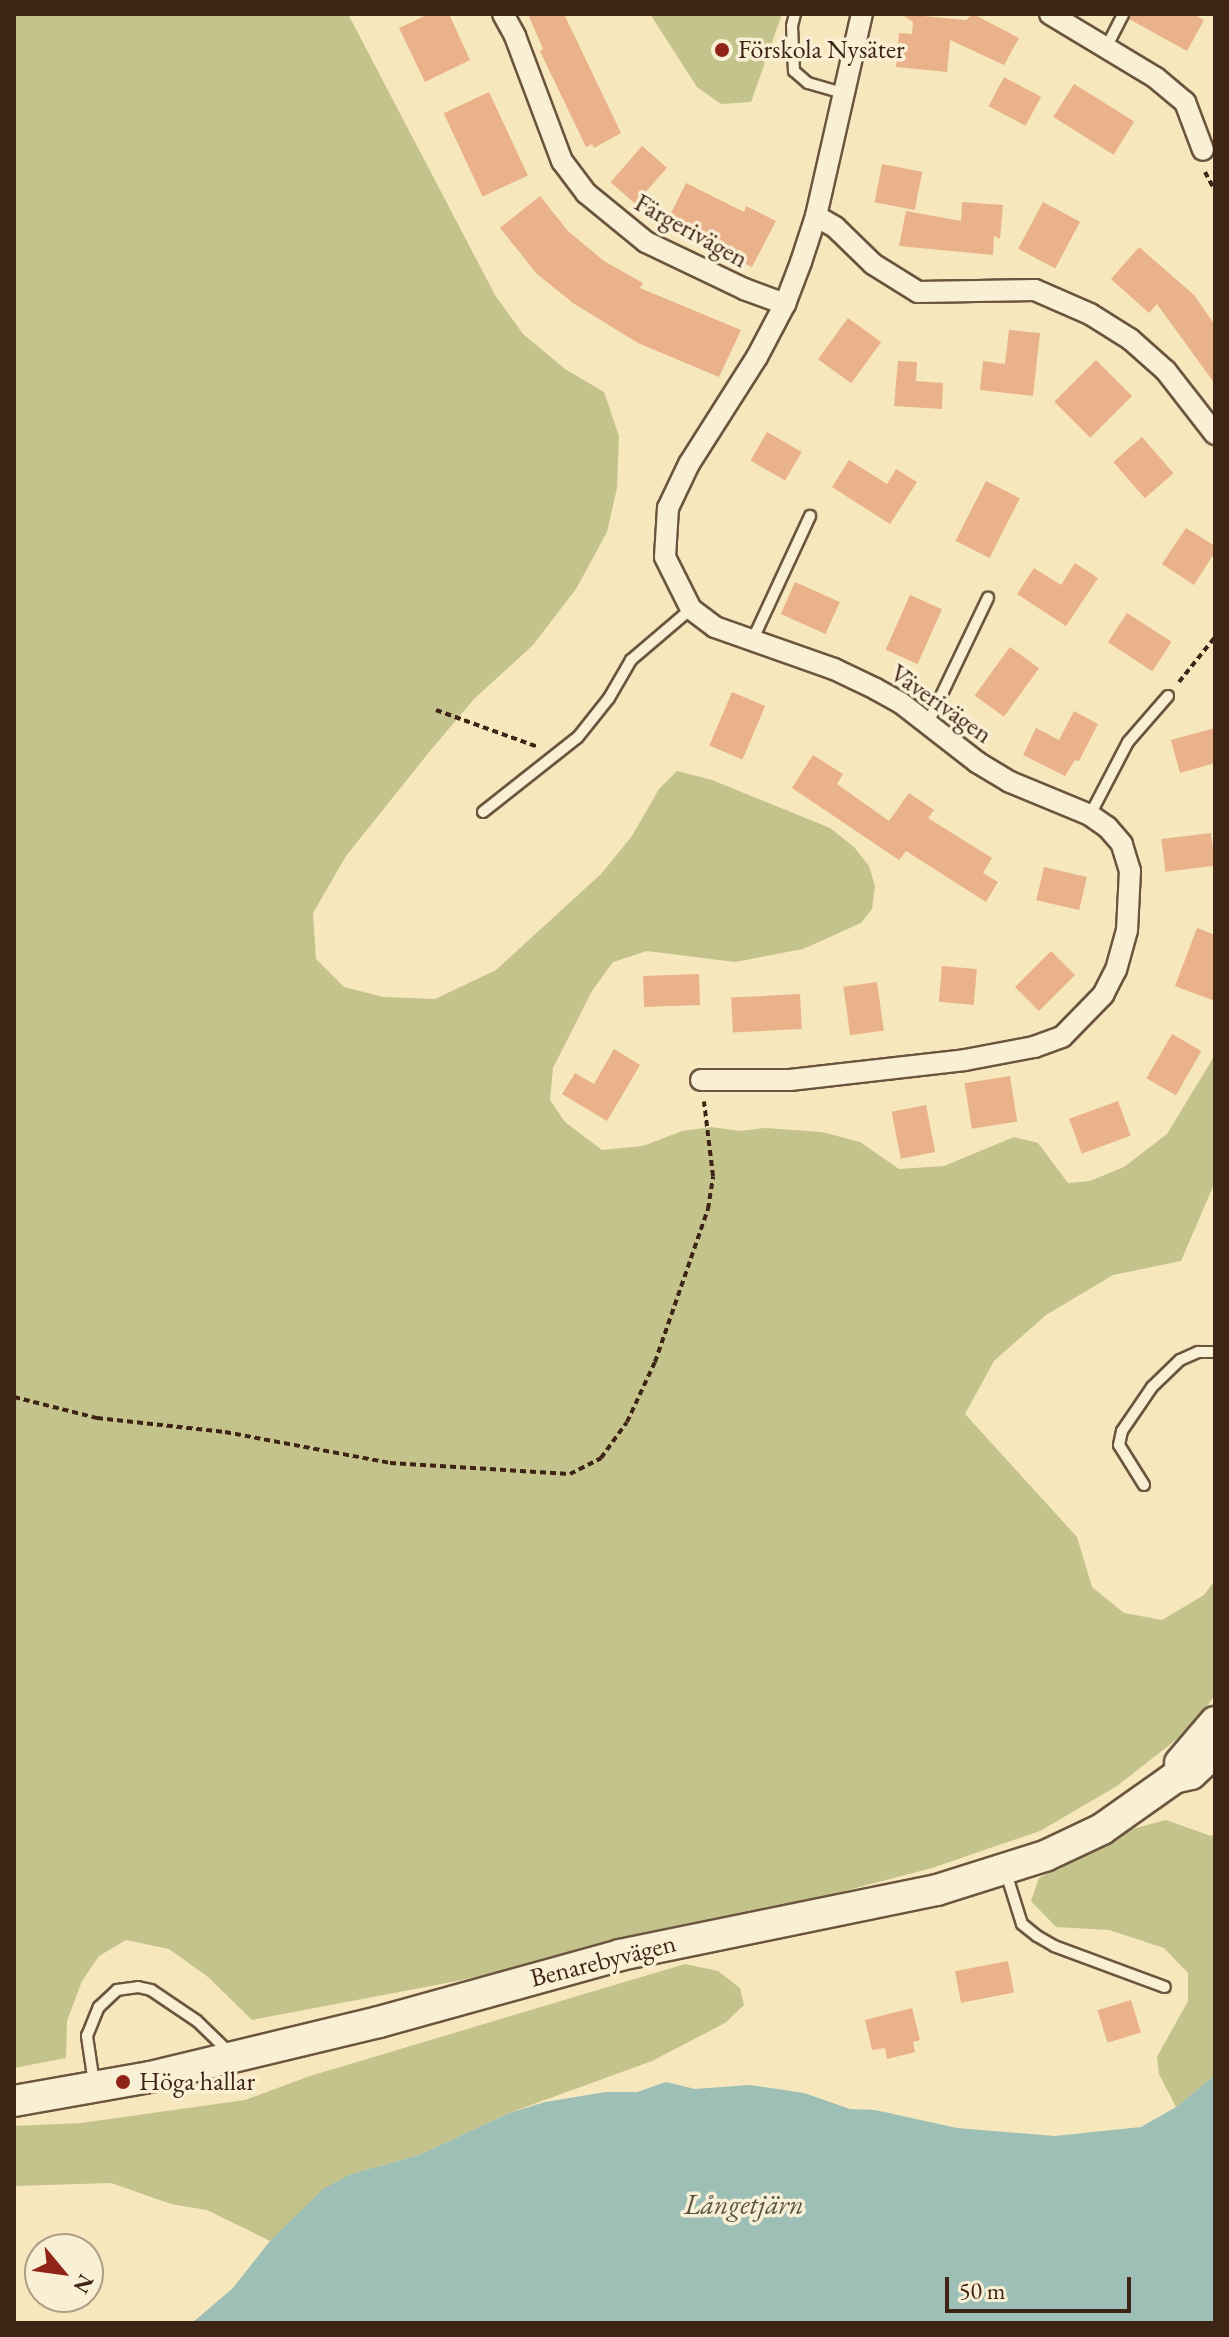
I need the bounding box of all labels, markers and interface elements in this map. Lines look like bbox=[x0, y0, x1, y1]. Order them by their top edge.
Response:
place label: Förskola Nysäter bbox=[738, 34, 905, 66]
marker: Förskola Nysäter bbox=[713, 41, 731, 59]
street label: Färgerivägen bbox=[629, 187, 753, 275]
street label: Väverivägen bbox=[884, 658, 998, 750]
street label: Benarebyvägen bbox=[527, 1928, 679, 1994]
place label: Höga hallar bbox=[139, 2066, 255, 2098]
marker: Höga hallar bbox=[114, 2073, 132, 2091]
water label: Långetjärn bbox=[684, 2187, 804, 2221]
north arrow bbox=[24, 2233, 104, 2313]
scale bar bbox=[949, 2261, 1135, 2311]
text: N bbox=[67, 2269, 101, 2299]
text: 50 m bbox=[959, 2275, 1006, 2306]

